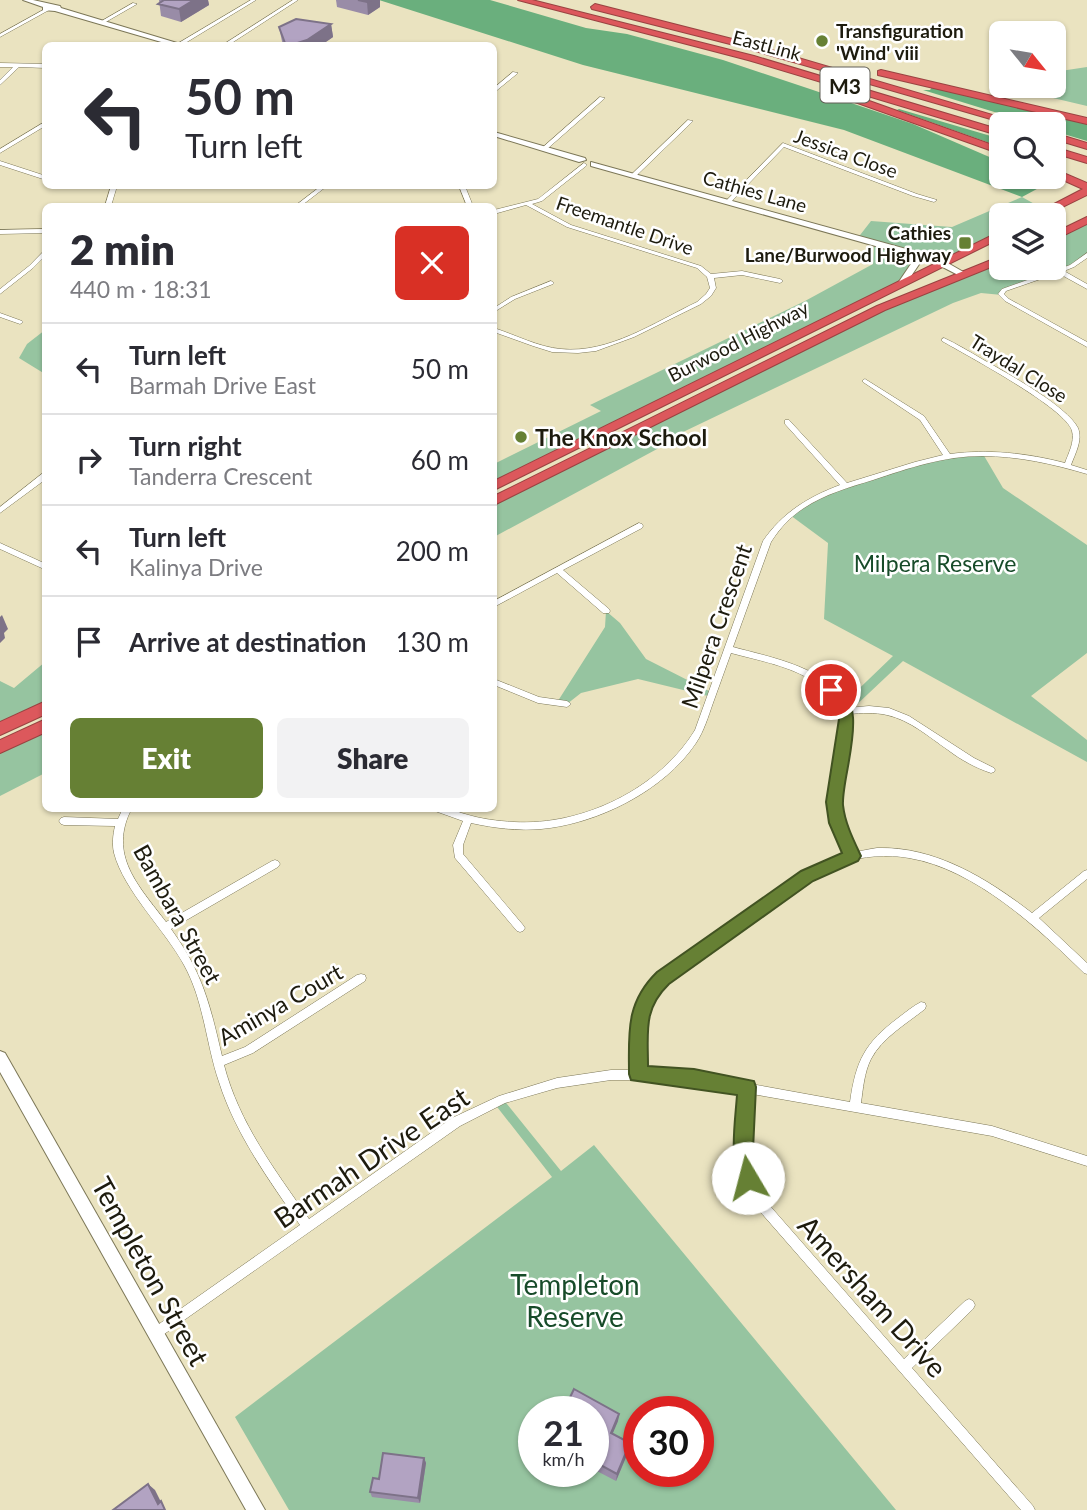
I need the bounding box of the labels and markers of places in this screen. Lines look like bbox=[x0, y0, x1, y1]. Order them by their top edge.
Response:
place label: Transfiguration 'Wind' viii bbox=[836, 19, 964, 64]
marker: Transfiguration 'Wind' viii bbox=[814, 33, 830, 49]
place label: Cathies Lane/Burwood Highway bbox=[745, 221, 952, 266]
marker: Cathies Lane/Burwood Highway bbox=[957, 235, 973, 251]
place label: The Knox School bbox=[535, 423, 707, 451]
marker: The Knox School bbox=[513, 429, 529, 445]
pin bbox=[801, 660, 861, 720]

